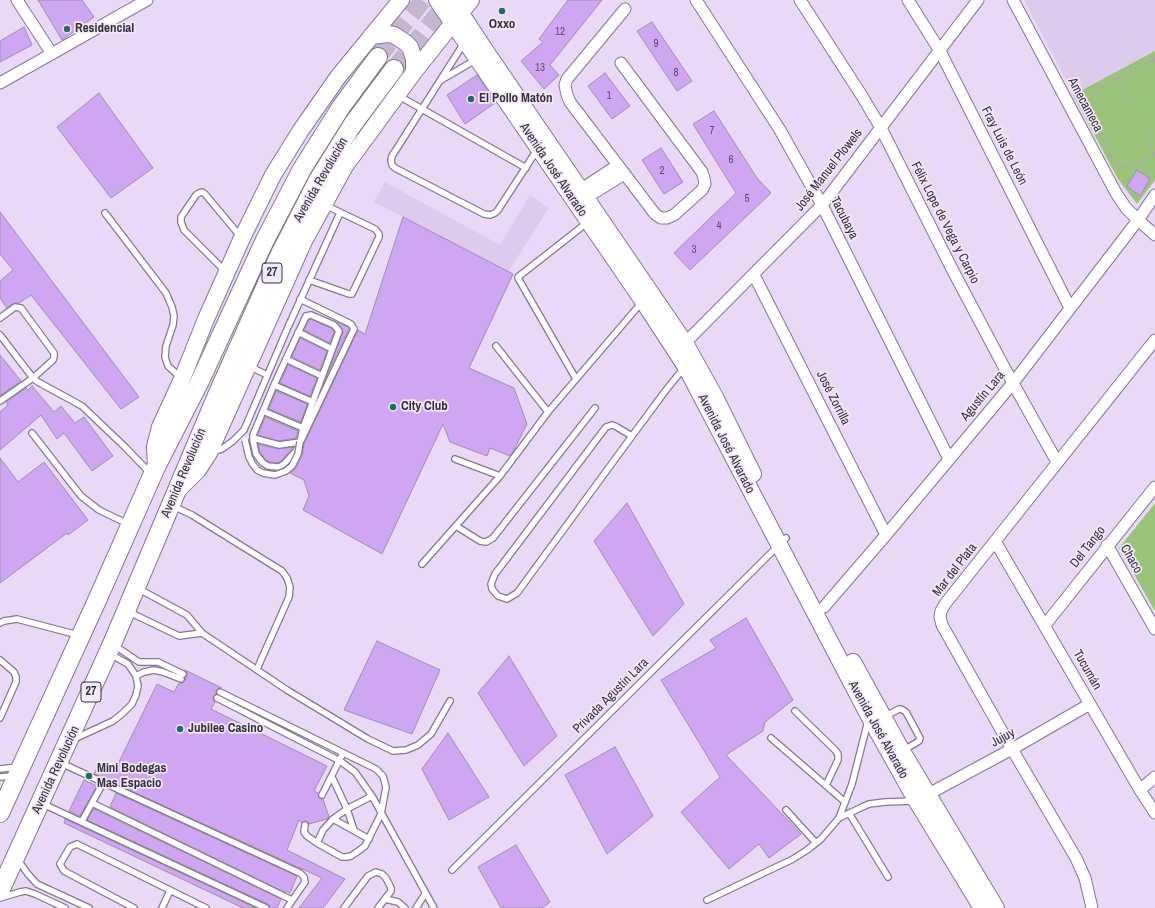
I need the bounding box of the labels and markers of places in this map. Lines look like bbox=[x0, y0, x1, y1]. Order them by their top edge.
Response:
marker: Oxxo bbox=[497, 6, 507, 16]
place label: Oxxo bbox=[489, 17, 515, 33]
place label: Residencial bbox=[75, 21, 134, 37]
marker: Residencial bbox=[62, 24, 72, 34]
place label: El Pollo Matón bbox=[479, 91, 552, 107]
marker: El Pollo Matón bbox=[466, 94, 476, 104]
place label: City Club bbox=[401, 399, 448, 415]
marker: City Club bbox=[388, 402, 398, 412]
place label: Jubilee Casino bbox=[188, 721, 263, 737]
marker: Jubilee Casino bbox=[175, 724, 185, 734]
place label: Mini Bodegas Mas Espacio bbox=[97, 761, 166, 792]
marker: Mini Bodegas Mas Espacio bbox=[84, 771, 94, 781]

